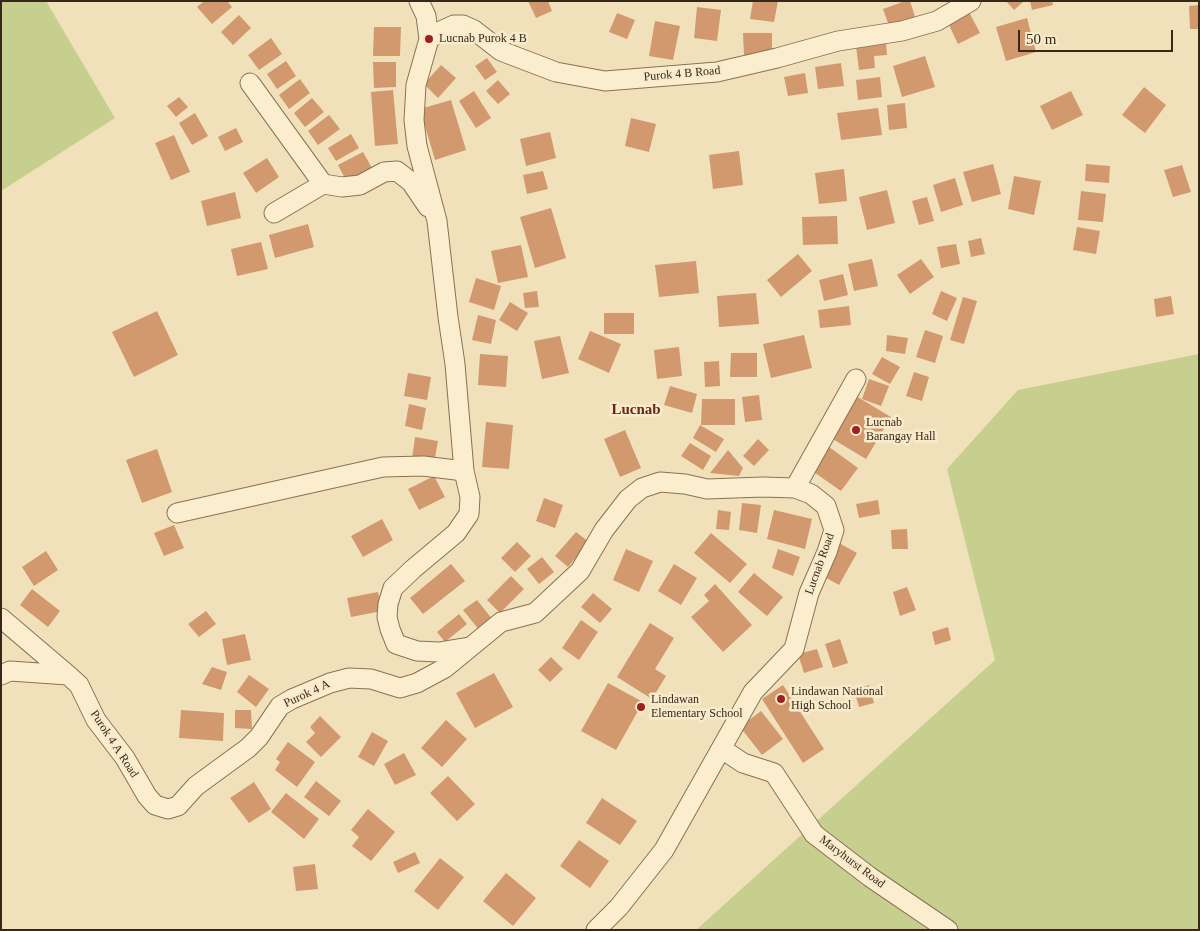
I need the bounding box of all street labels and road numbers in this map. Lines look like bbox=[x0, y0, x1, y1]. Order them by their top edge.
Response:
street label: Purok 4 B Road bbox=[643, 63, 721, 85]
street label: Lucnab Road bbox=[802, 531, 838, 597]
street label: Purok 4 A bbox=[282, 677, 332, 711]
street label: Purok 4 A Road bbox=[87, 708, 141, 780]
street label: Maryhurst Road bbox=[816, 833, 888, 891]

